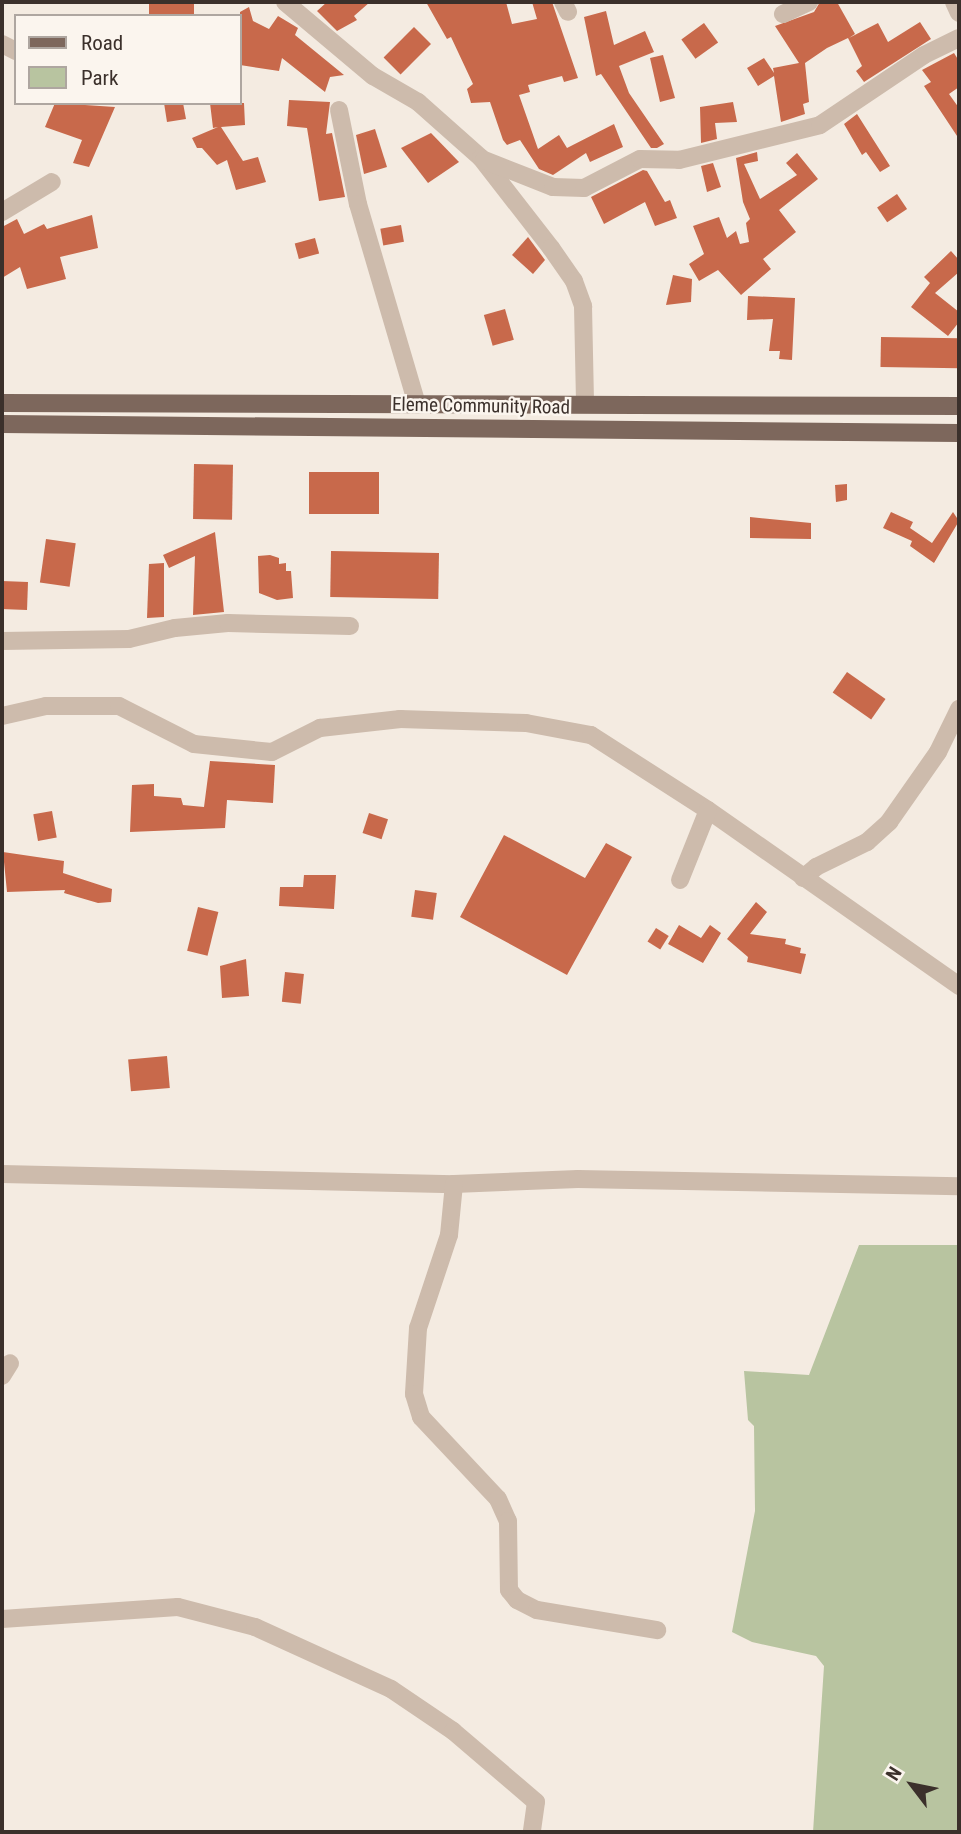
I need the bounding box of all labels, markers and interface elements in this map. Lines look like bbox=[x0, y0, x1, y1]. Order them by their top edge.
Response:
legend bbox=[14, 14, 242, 105]
text: Road bbox=[81, 31, 123, 55]
text: Park bbox=[81, 66, 118, 90]
street label: Eleme Community Road bbox=[392, 393, 570, 419]
north arrow bbox=[877, 1750, 947, 1820]
text: N bbox=[881, 1763, 907, 1785]

